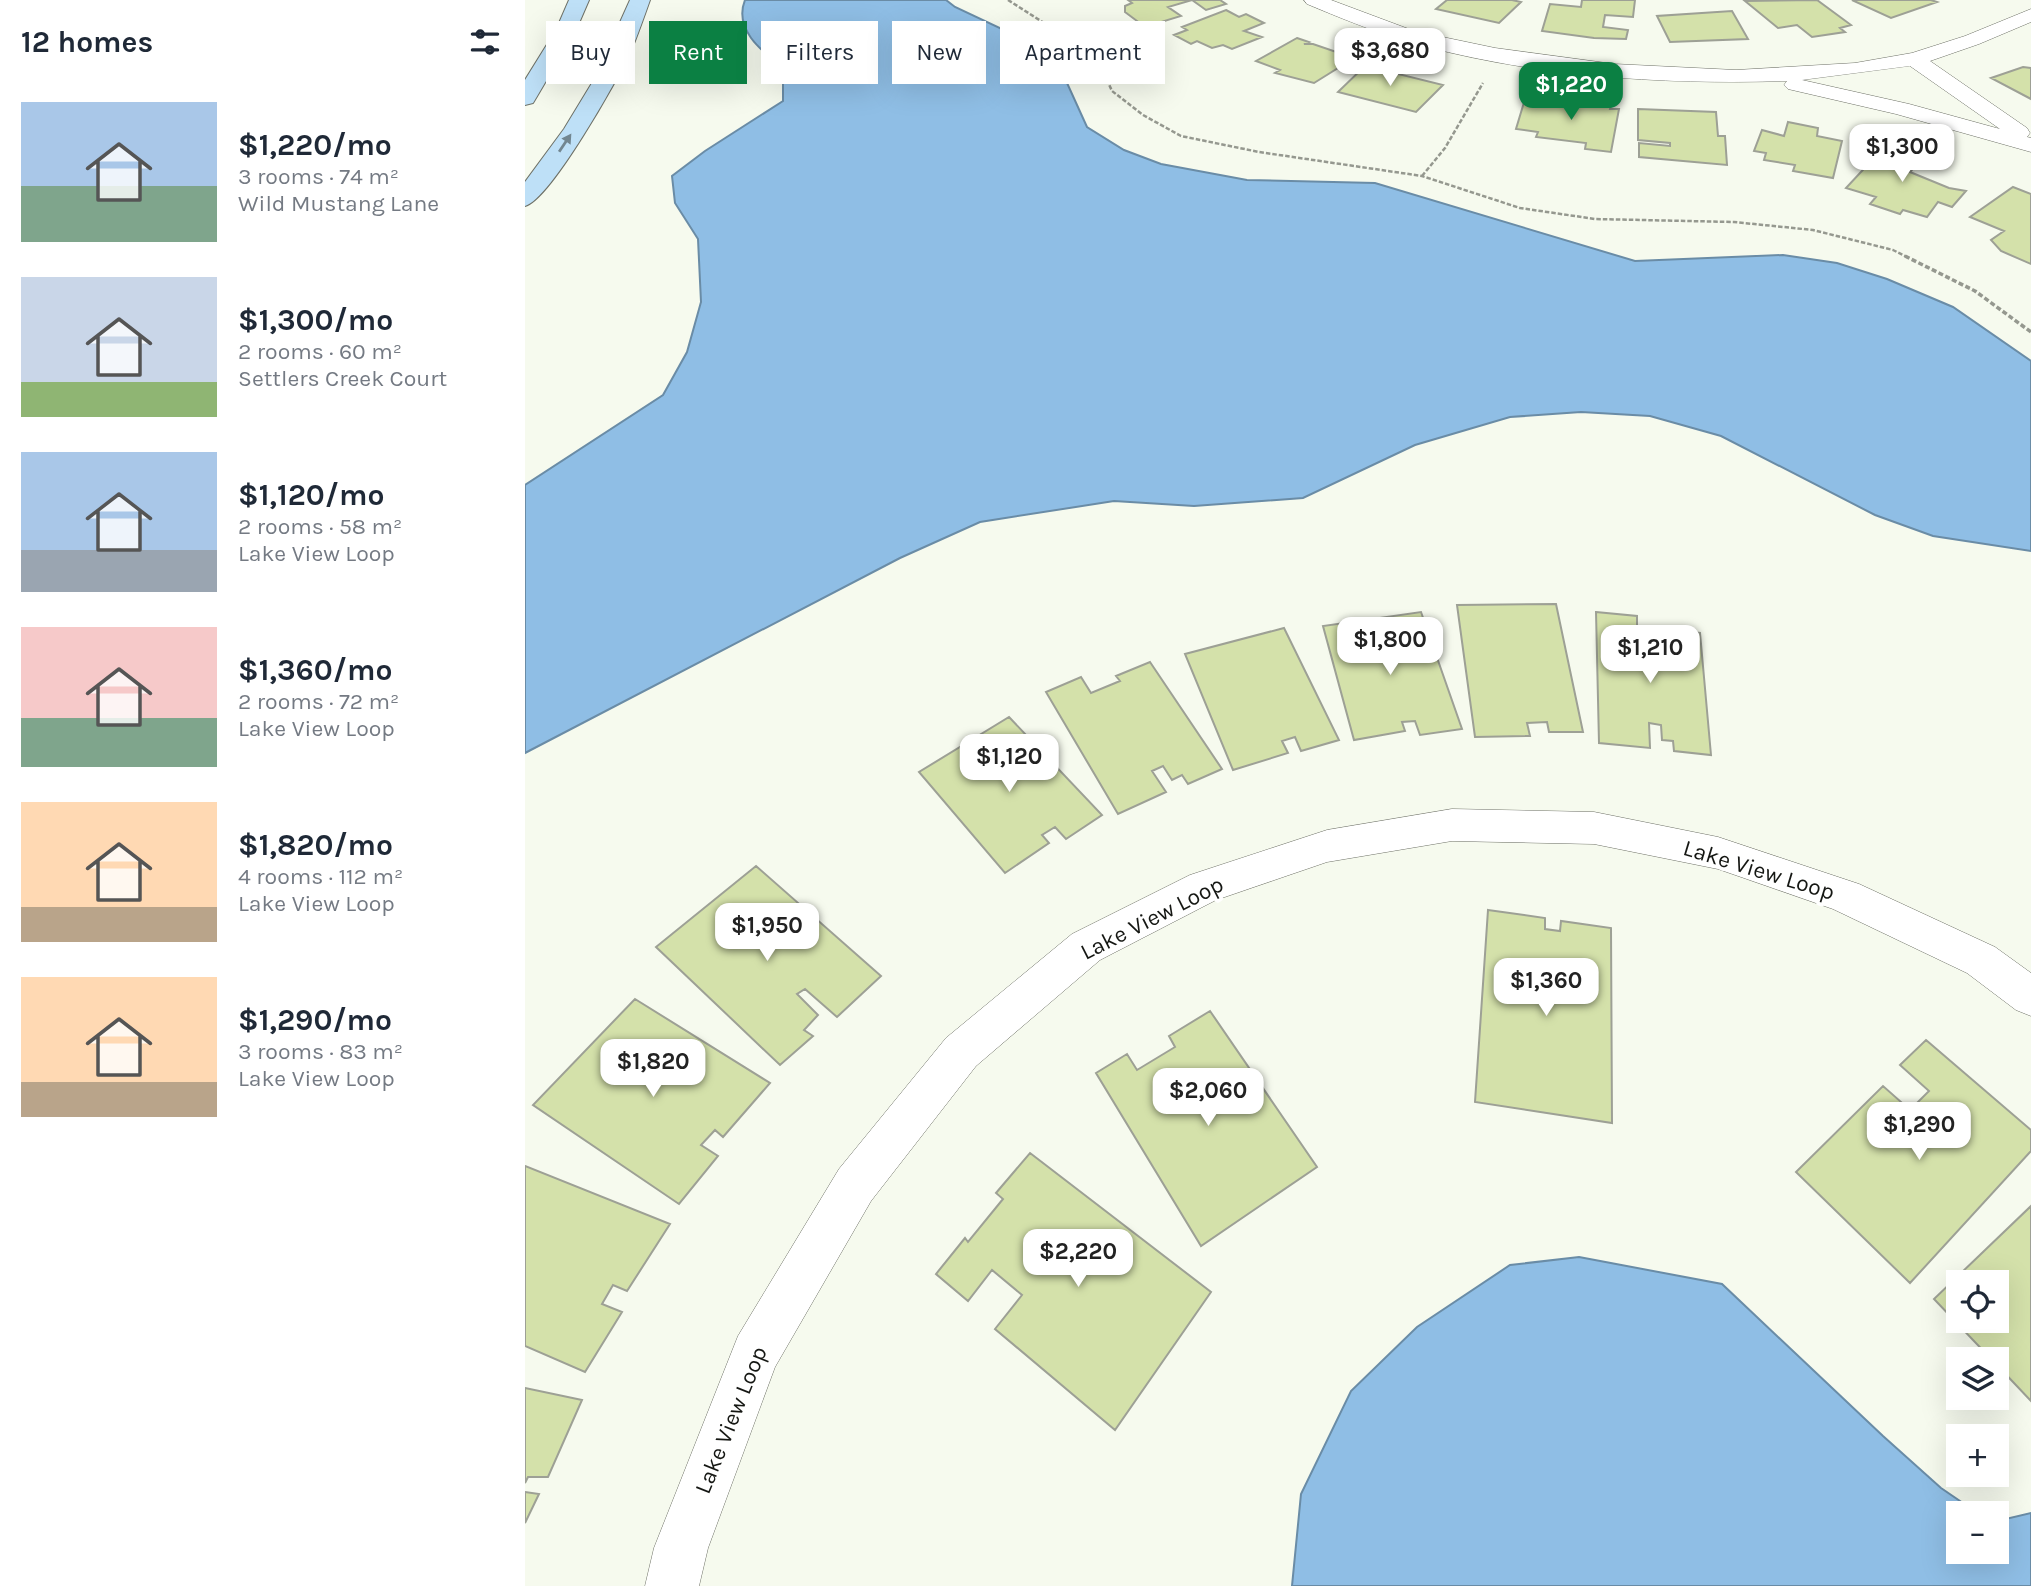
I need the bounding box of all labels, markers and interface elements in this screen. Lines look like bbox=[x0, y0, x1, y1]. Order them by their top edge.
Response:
chip: Buy bbox=[546, 21, 635, 84]
chip: Rent bbox=[649, 21, 747, 84]
chip: Filters bbox=[761, 21, 878, 84]
chip: New bbox=[892, 21, 986, 84]
chip: Apartment bbox=[1000, 21, 1165, 84]
icon: filters bbox=[466, 23, 504, 61]
text: 12 homes bbox=[21, 24, 153, 60]
pin: $3,680 bbox=[1333, 28, 1447, 88]
text: $3,680 bbox=[1350, 37, 1430, 64]
pin: $1,220 bbox=[1514, 62, 1628, 122]
text: $1,220 bbox=[1535, 71, 1607, 98]
pin: $1,300 bbox=[1845, 124, 1959, 184]
text: $1,220/mo bbox=[238, 127, 392, 163]
icon: home bbox=[77, 130, 161, 214]
text: $1,300 bbox=[1865, 133, 1939, 160]
one-way arrow bbox=[558, 134, 571, 153]
text: 3 rooms · 74 m² bbox=[238, 163, 399, 190]
text: Wild Mustang Lane bbox=[238, 190, 439, 217]
text: $1,300/mo bbox=[238, 302, 393, 338]
icon: home bbox=[77, 305, 161, 389]
text: 2 rooms · 60 m² bbox=[238, 338, 402, 365]
text: Settlers Creek Court bbox=[238, 365, 447, 392]
text: $1,120/mo bbox=[238, 477, 384, 513]
icon: home bbox=[77, 480, 161, 564]
text: 2 rooms · 58 m² bbox=[238, 513, 402, 540]
text: Lake View Loop bbox=[238, 540, 395, 567]
pin: $1,800 bbox=[1333, 618, 1447, 677]
text: $1,800 bbox=[1353, 626, 1427, 653]
pin: $1,210 bbox=[1593, 626, 1707, 685]
text: $1,210 bbox=[1617, 634, 1683, 661]
text: $1,360/mo bbox=[238, 652, 392, 688]
icon: home bbox=[77, 655, 161, 739]
text: 2 rooms · 72 m² bbox=[238, 688, 399, 715]
text: Lake View Loop bbox=[238, 715, 395, 742]
pin: $1,120 bbox=[952, 734, 1066, 794]
text: $1,120 bbox=[976, 743, 1042, 770]
text: $1,820/mo bbox=[238, 827, 393, 863]
icon: home bbox=[77, 830, 161, 914]
street label: Lake View Loop bbox=[1680, 834, 1838, 906]
text: 4 rooms · 112 m² bbox=[238, 863, 403, 890]
street label: Lake View Loop bbox=[1076, 870, 1228, 966]
text: Lake View Loop bbox=[238, 890, 395, 917]
pin: $1,950 bbox=[710, 904, 824, 963]
text: $1,950 bbox=[731, 912, 803, 939]
pin: $1,360 bbox=[1489, 958, 1603, 1018]
text: $1,360 bbox=[1510, 967, 1582, 994]
text: $1,290/mo bbox=[238, 1002, 392, 1038]
icon: home bbox=[77, 1005, 161, 1089]
text: 3 rooms · 83 m² bbox=[238, 1038, 403, 1065]
pin: $1,820 bbox=[596, 1040, 710, 1099]
text: $1,820 bbox=[616, 1048, 690, 1075]
text: Lake View Loop bbox=[238, 1065, 395, 1092]
pin: $2,060 bbox=[1151, 1068, 1265, 1128]
text: $2,060 bbox=[1169, 1077, 1247, 1104]
pin: $1,290 bbox=[1862, 1102, 1976, 1162]
text: $1,290 bbox=[1883, 1111, 1955, 1138]
pin: $2,220 bbox=[1021, 1230, 1135, 1289]
text: $2,220 bbox=[1039, 1238, 1117, 1265]
map controls bbox=[1946, 1270, 2009, 1564]
button: locate bbox=[1946, 1270, 2009, 1333]
street label: Lake View Loop bbox=[689, 1342, 773, 1498]
button: layers bbox=[1946, 1347, 2009, 1410]
button: + bbox=[1946, 1424, 2009, 1487]
button: − bbox=[1946, 1501, 2009, 1564]

